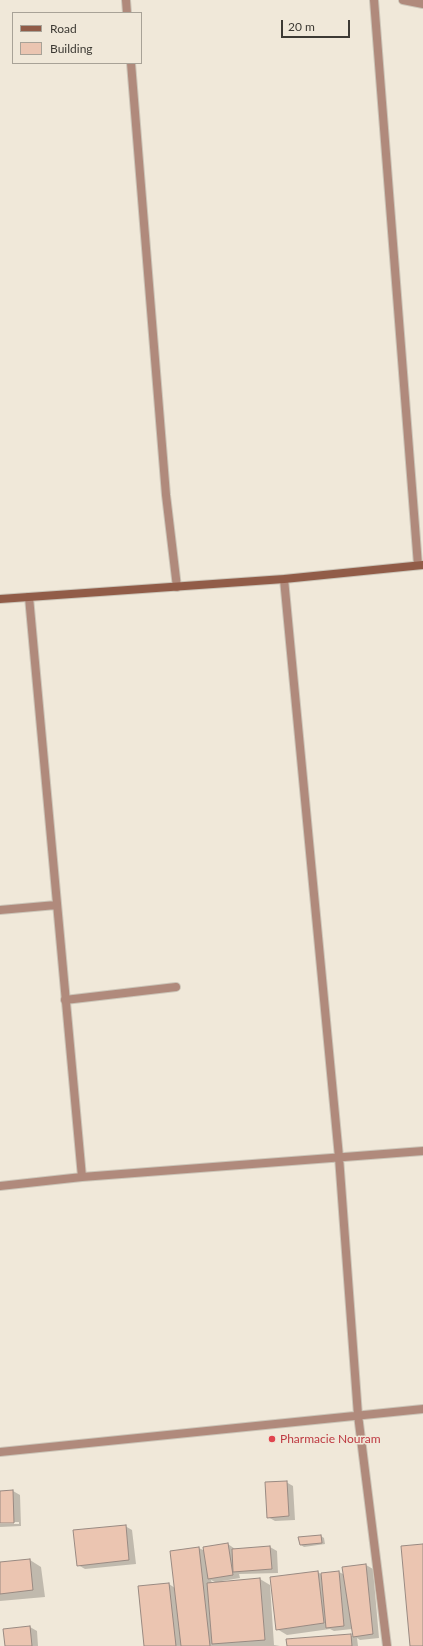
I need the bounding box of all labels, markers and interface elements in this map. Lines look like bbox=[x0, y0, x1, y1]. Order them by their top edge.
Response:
legend bbox=[12, 12, 142, 64]
scale bar bbox=[283, 12, 352, 38]
text: 20 m bbox=[288, 19, 315, 34]
text: Road bbox=[50, 21, 77, 36]
text: Building bbox=[50, 41, 93, 56]
place label: Pharmacie Nouram bbox=[280, 1432, 381, 1446]
marker: Pharmacie Nouram bbox=[267, 1434, 277, 1444]

